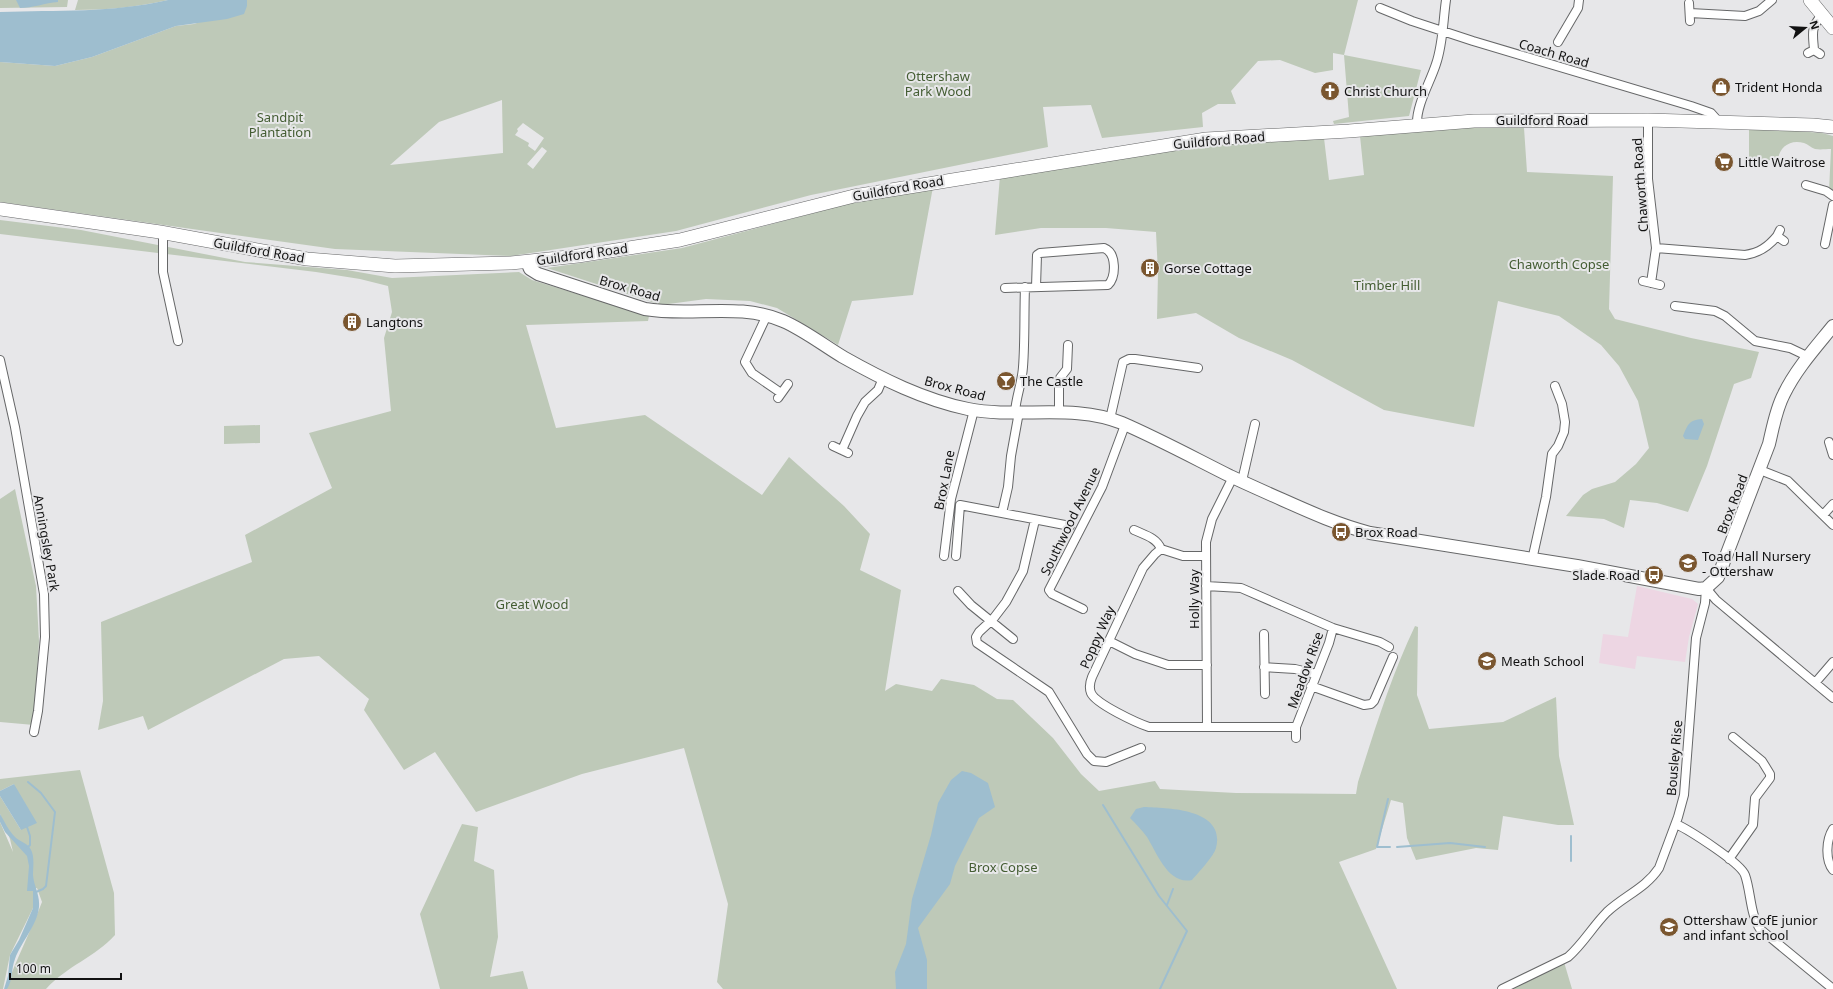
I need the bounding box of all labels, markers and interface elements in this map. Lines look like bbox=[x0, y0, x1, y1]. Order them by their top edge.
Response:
north arrow bbox=[1785, 8, 1825, 48]
text: N bbox=[1806, 18, 1824, 31]
street label: Coach Road bbox=[1517, 34, 1591, 72]
park label: Ottershaw Park Wood bbox=[905, 67, 971, 100]
shop icon: Trident Honda bbox=[1710, 76, 1732, 98]
place label: Trident Honda bbox=[1735, 78, 1823, 96]
church icon: Christ Church bbox=[1319, 80, 1341, 102]
place label: Christ Church bbox=[1344, 82, 1427, 100]
park label: Sandpit Plantation bbox=[249, 108, 311, 141]
street label: Guildford Road bbox=[1496, 111, 1588, 129]
street label: Guildford Road bbox=[1172, 127, 1266, 153]
street label: Chaworth Road bbox=[1628, 137, 1652, 233]
supermarket icon: Little Waitrose bbox=[1713, 151, 1735, 173]
place label: Little Waitrose bbox=[1738, 153, 1825, 171]
street label: Guildford Road bbox=[851, 171, 945, 205]
street label: Guildford Road bbox=[212, 233, 306, 267]
street label: Guildford Road bbox=[535, 239, 629, 269]
park label: Chaworth Copse bbox=[1509, 255, 1609, 273]
building icon: Gorse Cottage bbox=[1139, 257, 1161, 279]
place label: Gorse Cottage bbox=[1164, 259, 1252, 277]
street label: Brox Road bbox=[597, 271, 663, 305]
park label: Timber Hill bbox=[1354, 276, 1420, 294]
building icon: Langtons bbox=[341, 311, 363, 333]
place label: Langtons bbox=[366, 313, 423, 331]
bar icon: The Castle bbox=[995, 370, 1017, 392]
street label: Brox Road bbox=[922, 371, 988, 405]
place label: The Castle bbox=[1020, 372, 1083, 390]
street label: Brox Lane bbox=[929, 448, 959, 512]
street label: Southwood Avenue bbox=[1036, 464, 1104, 578]
street label: Brox Road bbox=[1712, 472, 1752, 536]
street label: Anningsley Park bbox=[30, 493, 64, 593]
bus stop icon: Brox Road bbox=[1330, 521, 1352, 543]
place label: Brox Road bbox=[1355, 523, 1418, 541]
place label: Toad Hall Nursery - Ottershaw bbox=[1702, 547, 1811, 580]
school or university icon: Toad Hall Nursery - Ottershaw bbox=[1677, 552, 1699, 574]
bus stop icon: Slade Road bbox=[1643, 564, 1665, 586]
place label: Slade Road bbox=[1572, 566, 1640, 584]
street label: Holly Way bbox=[1185, 569, 1203, 629]
park label: Great Wood bbox=[496, 595, 568, 613]
street label: Poppy Way bbox=[1075, 602, 1119, 671]
street label: Meadow Rise bbox=[1283, 629, 1327, 711]
school or university icon: Meath School bbox=[1476, 650, 1498, 672]
place label: Meath School bbox=[1501, 652, 1584, 670]
street label: Bousley Rise bbox=[1662, 719, 1686, 797]
park label: Brox Copse bbox=[968, 858, 1038, 876]
place label: Ottershaw CofE junior and infant school bbox=[1683, 911, 1818, 944]
school or university icon: Ottershaw CofE junior and infant school bbox=[1658, 916, 1680, 938]
scale bar bbox=[10, 955, 121, 981]
text: 100 m bbox=[16, 960, 51, 977]

